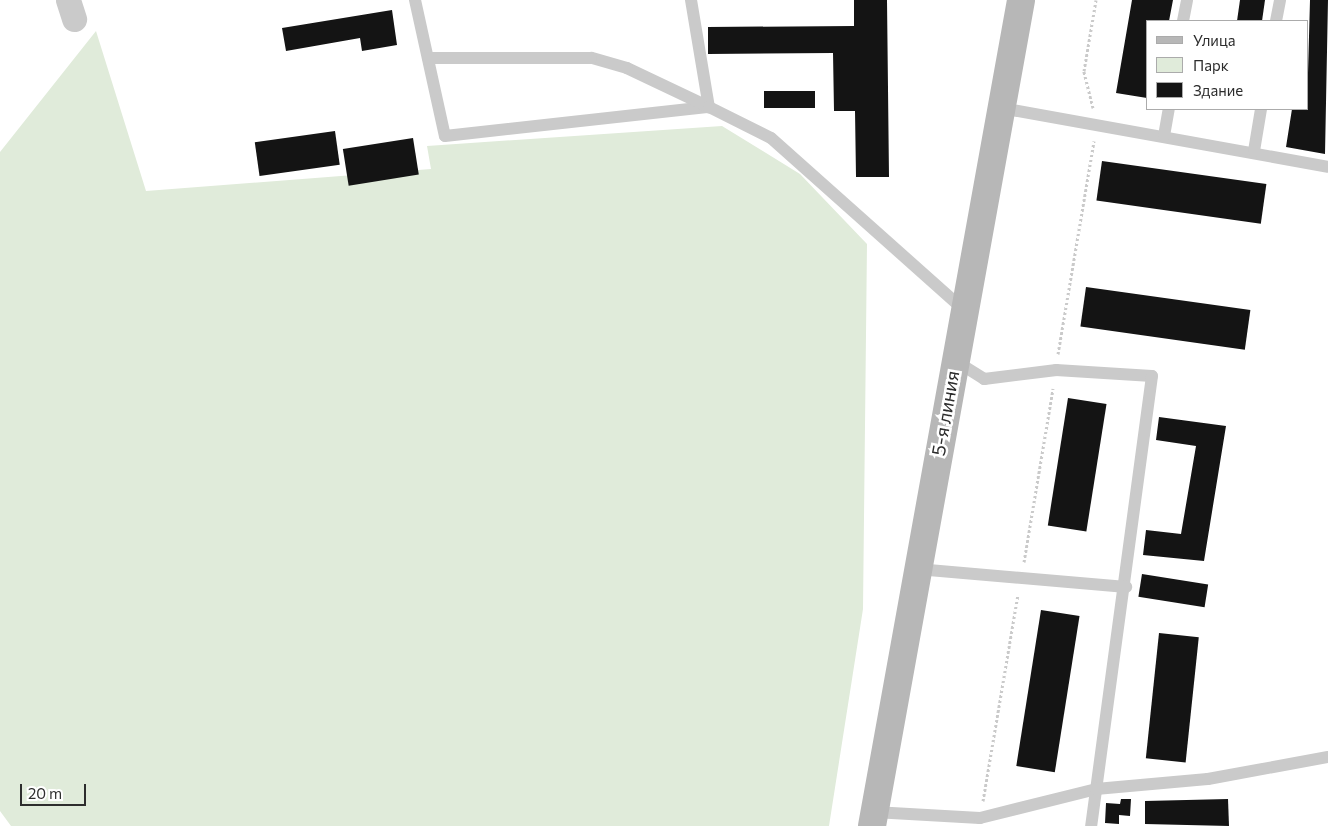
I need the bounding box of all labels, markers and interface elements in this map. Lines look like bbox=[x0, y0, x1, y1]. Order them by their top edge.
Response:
legend bbox=[1146, 20, 1308, 110]
text: Улица bbox=[1193, 31, 1235, 49]
text: Парк bbox=[1193, 56, 1229, 74]
text: Здание bbox=[1193, 81, 1243, 99]
street label: 5-я линия bbox=[926, 369, 964, 457]
scale bar bbox=[22, 774, 89, 806]
text: 20 m bbox=[28, 784, 62, 802]

